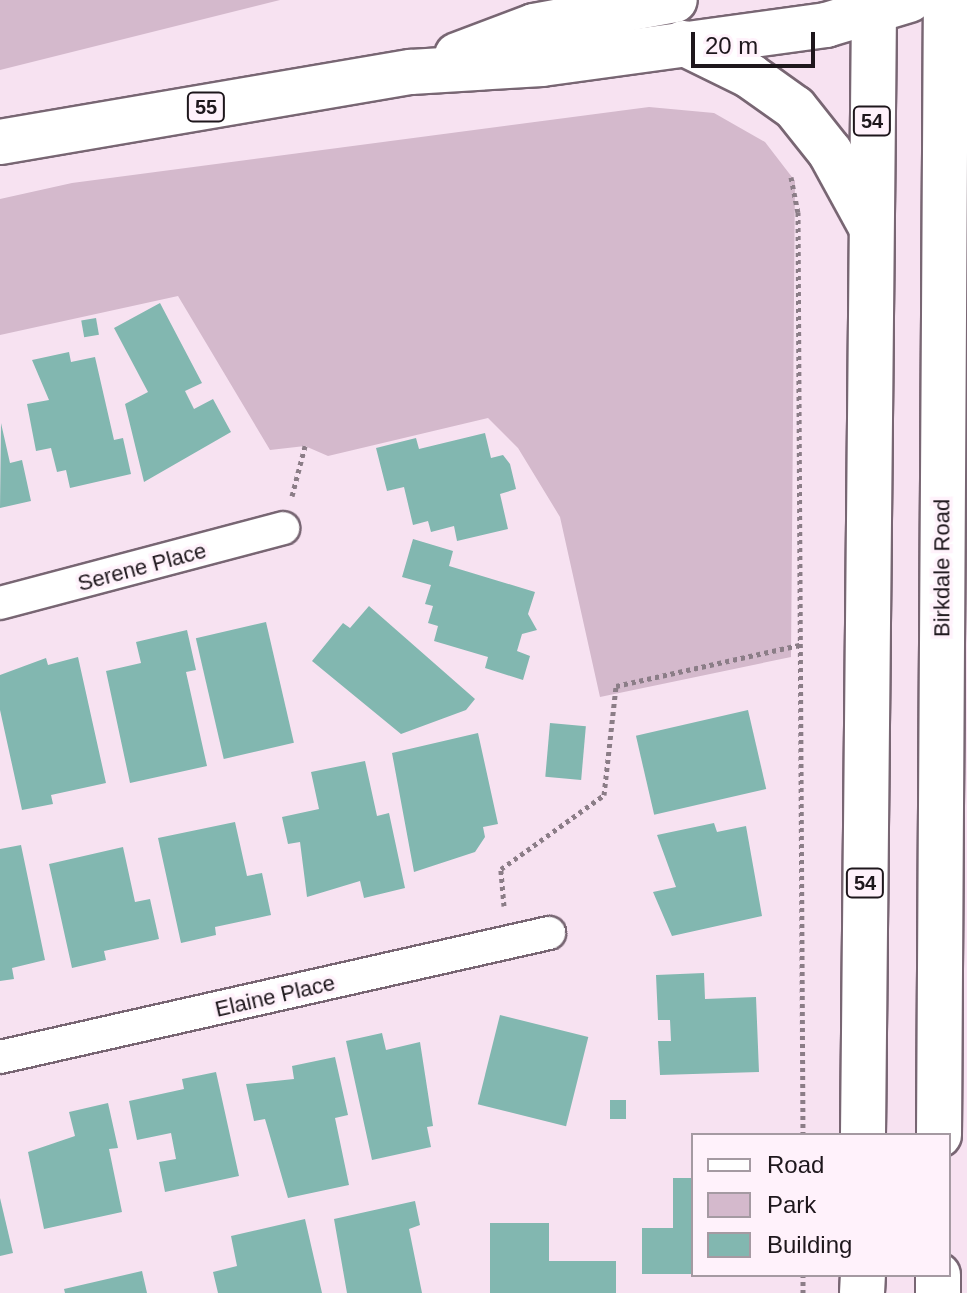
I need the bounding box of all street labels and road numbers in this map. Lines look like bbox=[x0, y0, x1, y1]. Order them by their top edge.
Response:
road number: 55 bbox=[186, 91, 226, 123]
road number: 54 bbox=[852, 105, 892, 137]
street label: Birkdale Road bbox=[929, 499, 955, 637]
street label: Serene Place bbox=[75, 537, 209, 597]
road number: 54 bbox=[845, 867, 885, 899]
street label: Elaine Place bbox=[212, 969, 338, 1023]

